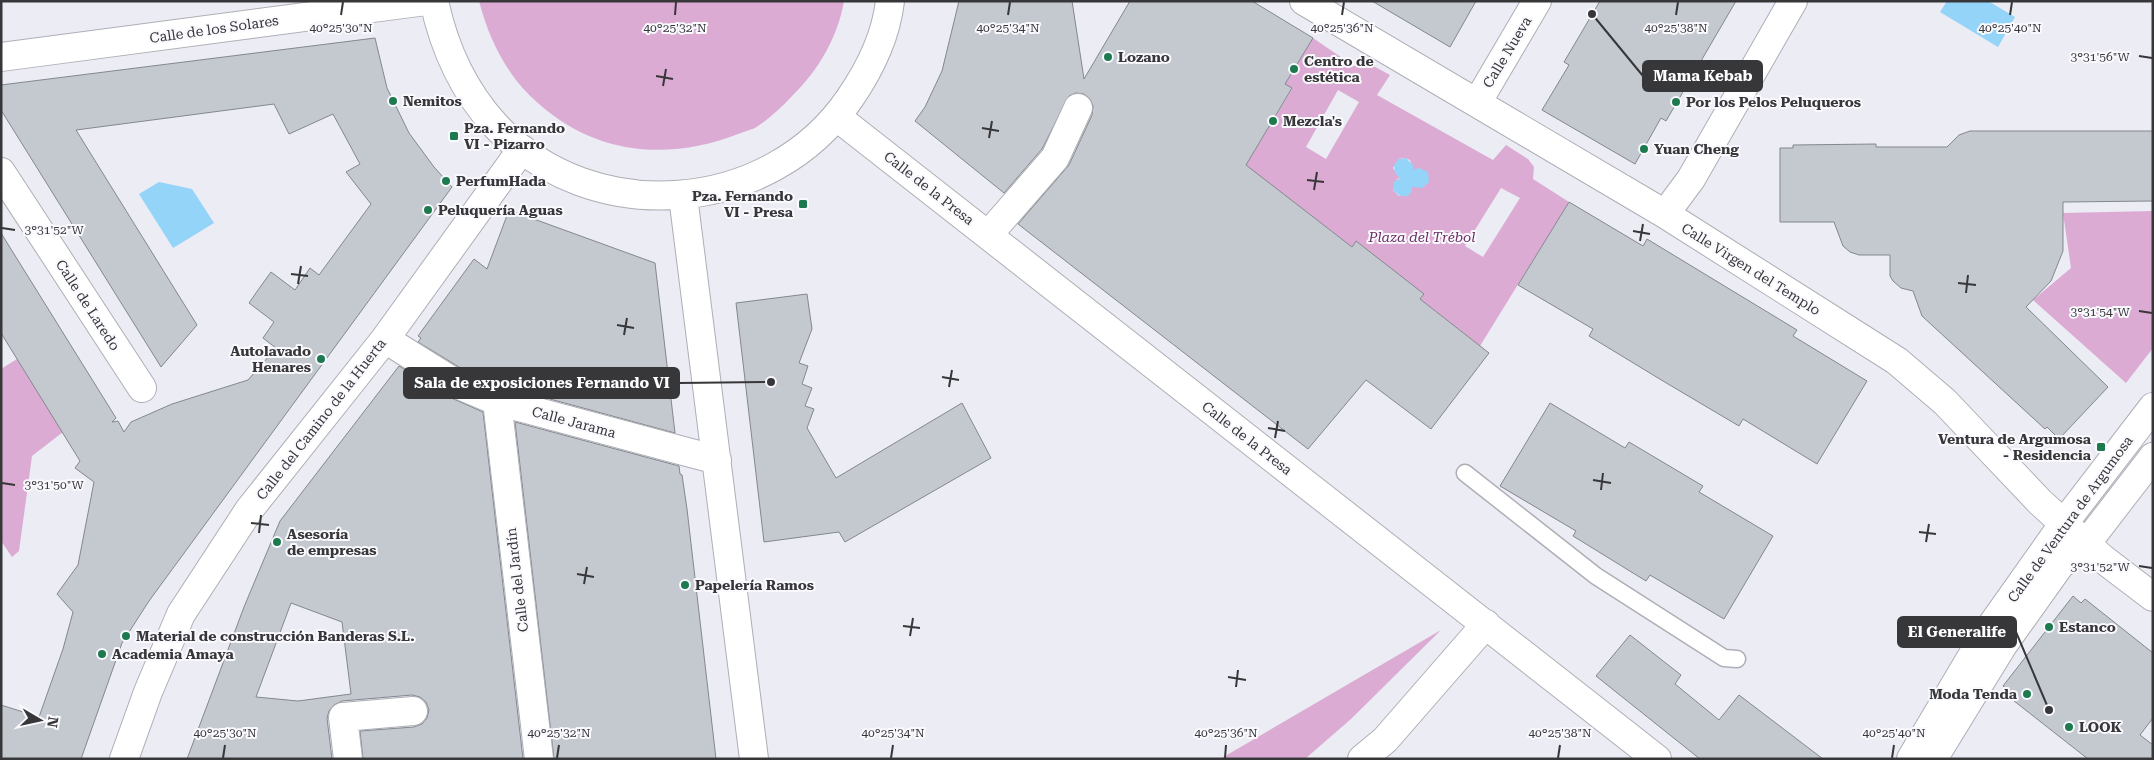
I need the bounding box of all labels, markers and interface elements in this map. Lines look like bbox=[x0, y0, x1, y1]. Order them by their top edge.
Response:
street label: Calle de los Solares bbox=[148, 12, 280, 46]
street label: Calle Nueva bbox=[1479, 13, 1535, 91]
text: 40°25'30"N bbox=[309, 21, 373, 35]
text: 40°25'32"N bbox=[643, 21, 707, 35]
text: 40°25'34"N bbox=[976, 21, 1040, 35]
text: 40°25'36"N bbox=[1310, 21, 1374, 35]
text: 40°25'38"N bbox=[1644, 21, 1708, 35]
text: 40°25'40"N bbox=[1978, 21, 2042, 35]
place label: Lozano bbox=[1118, 49, 1170, 65]
text: 3°31'56"W bbox=[2070, 50, 2130, 64]
marker: Lozano bbox=[1102, 51, 1114, 63]
place label: Centro de estética bbox=[1304, 53, 1374, 85]
callout: Mama Kebab bbox=[1643, 61, 1762, 91]
marker: Centro de estética bbox=[1288, 63, 1300, 75]
text: Mama Kebab bbox=[1653, 67, 1753, 85]
place label: Nemitos bbox=[403, 93, 462, 109]
place label: Por los Pelos Peluqueros bbox=[1686, 94, 1861, 110]
marker: Nemitos bbox=[387, 95, 399, 107]
marker: Por los Pelos Peluqueros bbox=[1670, 96, 1682, 108]
place label: Mezcla's bbox=[1283, 113, 1342, 129]
marker: Mezcla's bbox=[1267, 115, 1279, 127]
place label: Pza. Fernando VI - Pizarro bbox=[464, 120, 565, 152]
marker: Pza. Fernando VI - Pizarro bbox=[448, 130, 460, 142]
place label: Yuan Cheng bbox=[1654, 141, 1739, 157]
marker: Yuan Cheng bbox=[1638, 143, 1650, 155]
street label: Calle de la Presa bbox=[881, 148, 977, 228]
place label: PerfumHada bbox=[456, 173, 547, 189]
marker: PerfumHada bbox=[440, 175, 452, 187]
place label: Pza. Fernando VI - Presa bbox=[692, 188, 794, 220]
marker: Pza. Fernando VI - Presa bbox=[797, 198, 809, 210]
place label: Peluquería Aguas bbox=[438, 202, 563, 218]
marker: Peluquería Aguas bbox=[422, 204, 434, 216]
street label: Calle Virgen del Templo bbox=[1679, 220, 1823, 318]
text: 3°31'52"W bbox=[24, 223, 84, 237]
park label: Plaza del Trébol bbox=[1368, 229, 1475, 245]
street label: Calle de Laredo bbox=[53, 257, 123, 353]
text: 3°31'54"W bbox=[2070, 305, 2130, 319]
street label: Calle del Camino de la Huerta bbox=[253, 335, 389, 503]
place label: Autolavado Henares bbox=[230, 343, 311, 375]
marker: Autolavado Henares bbox=[315, 353, 327, 365]
callout: Sala de exposiciones Fernando VI bbox=[404, 368, 679, 398]
text: Sala de exposiciones Fernando VI bbox=[414, 374, 670, 392]
street label: Calle de la Presa bbox=[1199, 398, 1295, 478]
street label: Calle Jarama bbox=[530, 403, 618, 441]
place label: Ventura de Argumosa - Residencia bbox=[1938, 431, 2092, 463]
street label: Calle de Ventura de Argumosa bbox=[2004, 432, 2136, 605]
marker: Ventura de Argumosa - Residencia bbox=[2095, 441, 2107, 453]
text: 3°31'50"W bbox=[24, 478, 84, 492]
place label: Asesoría de empresas bbox=[287, 526, 377, 558]
street label: Calle del Jardín bbox=[503, 527, 531, 633]
marker: Asesoría de empresas bbox=[271, 536, 283, 548]
text: 3°31'52"W bbox=[2070, 560, 2130, 574]
place label: Papelería Ramos bbox=[695, 577, 814, 593]
marker: Papelería Ramos bbox=[679, 579, 691, 591]
callout: El Generalife bbox=[1898, 617, 2016, 647]
place label: Estanco bbox=[2059, 619, 2116, 635]
marker: Estanco bbox=[2043, 621, 2055, 633]
text: El Generalife bbox=[1908, 623, 2006, 641]
place label: Material de construcción Banderas S.L. bbox=[136, 628, 415, 644]
marker: Material de construcción Banderas S.L. bbox=[120, 630, 132, 642]
place label: Academia Amaya bbox=[112, 646, 234, 662]
marker: Academia Amaya bbox=[96, 648, 108, 660]
place label: Moda Tenda bbox=[1929, 686, 2018, 702]
marker: Moda Tenda bbox=[2021, 688, 2033, 700]
north arrow bbox=[15, 695, 65, 745]
text: N bbox=[44, 715, 62, 729]
place label: LOOK bbox=[2079, 719, 2121, 735]
marker: LOOK bbox=[2063, 721, 2075, 733]
text: 40°25'30"N bbox=[193, 726, 257, 740]
text: 40°25'32"N bbox=[527, 726, 591, 740]
text: 40°25'34"N bbox=[861, 726, 925, 740]
text: 40°25'36"N bbox=[1194, 726, 1258, 740]
text: 40°25'38"N bbox=[1528, 726, 1592, 740]
text: 40°25'40"N bbox=[1862, 726, 1926, 740]

